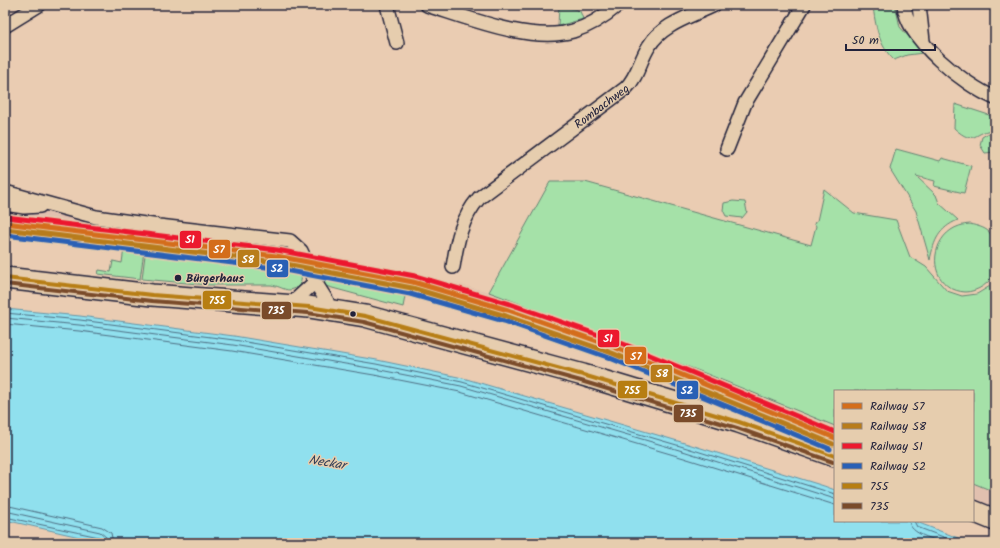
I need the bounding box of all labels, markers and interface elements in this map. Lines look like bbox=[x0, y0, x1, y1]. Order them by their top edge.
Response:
scale bar bbox=[846, 26, 935, 52]
text: 50 m bbox=[852, 31, 879, 50]
street label: Rombachweg bbox=[570, 79, 634, 133]
line badge: S1 bbox=[179, 230, 202, 249]
text: S1 bbox=[185, 231, 195, 249]
line badge: S7 bbox=[208, 239, 231, 259]
text: S7 bbox=[213, 241, 225, 259]
line badge: S8 bbox=[237, 249, 260, 268]
text: S8 bbox=[242, 251, 255, 269]
line badge: S2 bbox=[266, 259, 289, 278]
text: S2 bbox=[271, 260, 283, 278]
place label: Bürgerhaus bbox=[186, 269, 244, 288]
marker: Bürgerhaus bbox=[173, 273, 183, 283]
line badge: 755 bbox=[202, 290, 232, 310]
text: 755 bbox=[209, 292, 227, 310]
line badge: 735 bbox=[261, 301, 292, 320]
text: 735 bbox=[268, 302, 286, 320]
unlabelled marker bbox=[348, 309, 358, 319]
line badge: S1 bbox=[597, 329, 620, 348]
text: S1 bbox=[603, 330, 613, 348]
line badge: S7 bbox=[624, 346, 647, 365]
text: S7 bbox=[630, 348, 642, 366]
line badge: S8 bbox=[650, 364, 673, 383]
text: S8 bbox=[656, 365, 669, 383]
line badge: 755 bbox=[617, 380, 648, 399]
line badge: S2 bbox=[676, 380, 699, 400]
text: 755 bbox=[624, 382, 642, 400]
text: S2 bbox=[681, 382, 693, 400]
legend bbox=[834, 390, 974, 522]
text: Railway S7 bbox=[870, 397, 925, 416]
line badge: 735 bbox=[673, 404, 704, 423]
text: 735 bbox=[680, 405, 698, 423]
text: Railway S8 bbox=[870, 417, 927, 436]
text: Railway S1 bbox=[870, 437, 923, 456]
water label: Neckar bbox=[307, 450, 350, 477]
text: Railway S2 bbox=[870, 457, 926, 476]
text: 755 bbox=[870, 477, 890, 496]
text: 735 bbox=[870, 497, 890, 516]

